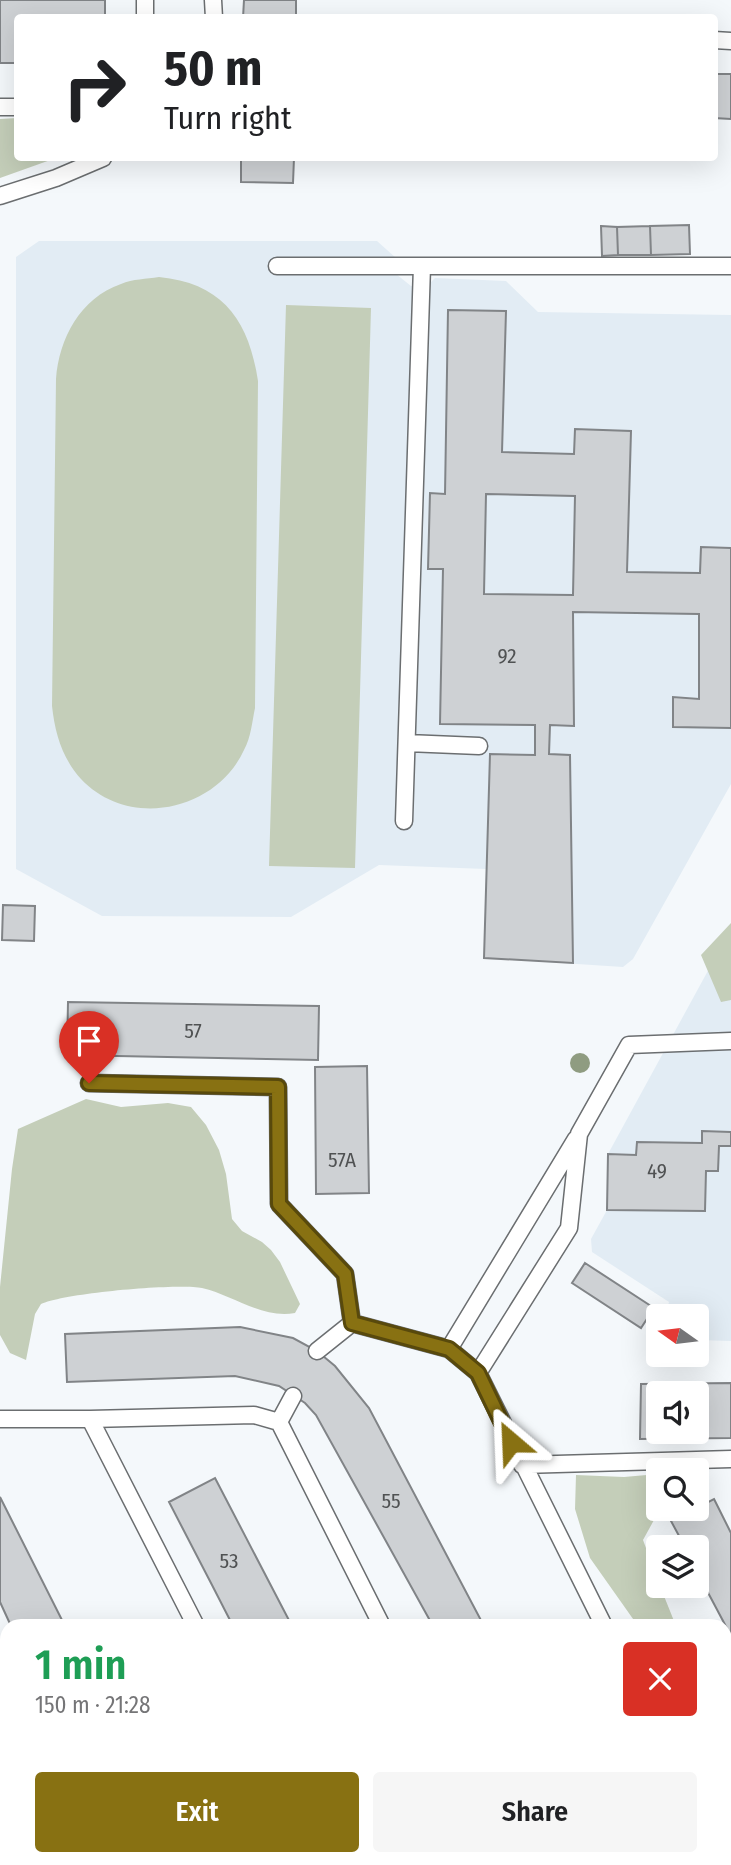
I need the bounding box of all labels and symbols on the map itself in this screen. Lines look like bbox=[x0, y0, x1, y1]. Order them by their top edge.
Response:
house number: 92 bbox=[497, 643, 517, 669]
pin bbox=[59, 1011, 119, 1083]
house number: 57 bbox=[184, 1018, 202, 1044]
house number: 57А bbox=[328, 1147, 356, 1173]
house number: 49 bbox=[647, 1158, 667, 1184]
north arrow bbox=[646, 1304, 709, 1367]
position arrow bbox=[474, 1405, 548, 1479]
house number: 55 bbox=[381, 1488, 401, 1514]
house number: 53 bbox=[220, 1548, 238, 1574]

